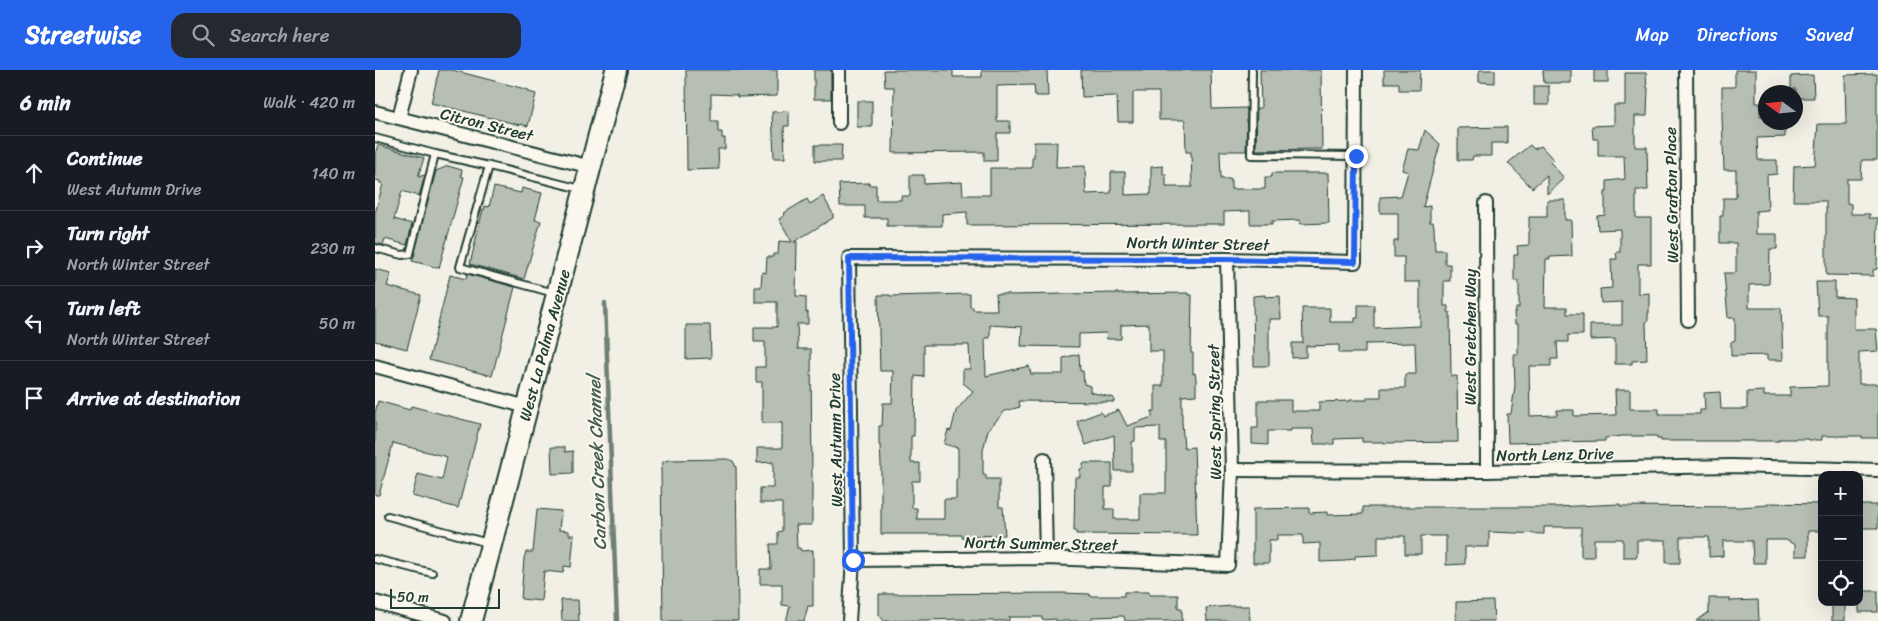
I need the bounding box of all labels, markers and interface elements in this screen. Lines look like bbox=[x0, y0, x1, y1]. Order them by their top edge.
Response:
search box bbox=[171, 13, 521, 58]
text: Streetwise bbox=[25, 14, 141, 56]
text: Search here bbox=[229, 19, 329, 52]
text: Map bbox=[1636, 19, 1669, 51]
text: Directions bbox=[1697, 19, 1778, 51]
text: Saved bbox=[1806, 19, 1853, 51]
icon: search bbox=[189, 21, 217, 49]
text: 6 min bbox=[20, 84, 71, 122]
north arrow bbox=[1758, 85, 1803, 130]
text: Walk · 420 m bbox=[263, 88, 355, 117]
street label: Citron Street bbox=[437, 99, 537, 150]
street label: West Grafton Place bbox=[1656, 127, 1687, 263]
text: Continue bbox=[67, 142, 143, 175]
route end bbox=[1345, 145, 1368, 168]
icon: ahead bbox=[20, 159, 48, 187]
text: 140 m bbox=[312, 159, 355, 188]
text: West Autumn Drive bbox=[67, 175, 201, 204]
text: Turn right bbox=[67, 217, 149, 250]
street label: North Winter Street bbox=[1126, 228, 1270, 259]
icon: right bbox=[20, 234, 48, 262]
text: 230 m bbox=[310, 234, 355, 263]
text: North Winter Street bbox=[67, 250, 210, 279]
street label: West La Palma Avenue bbox=[510, 266, 579, 424]
street label: West Gretchen Way bbox=[1456, 268, 1485, 405]
text: Turn left bbox=[67, 292, 140, 325]
icon: left bbox=[20, 309, 48, 337]
text: 50 m bbox=[319, 309, 355, 338]
text: North Winter Street bbox=[67, 325, 210, 354]
street label: West Spring Street bbox=[1199, 343, 1230, 480]
water label: Carbon Creek Channel bbox=[578, 371, 616, 551]
street label: West Autumn Drive bbox=[820, 373, 851, 507]
text: Arrive at destination bbox=[67, 382, 240, 415]
icon: arrive bbox=[20, 384, 48, 412]
street label: North Lenz Drive bbox=[1496, 439, 1614, 470]
map controls bbox=[1818, 471, 1863, 606]
button: + bbox=[1818, 471, 1863, 516]
button: − bbox=[1818, 516, 1863, 561]
street label: North Summer Street bbox=[964, 528, 1118, 559]
route start bbox=[842, 549, 865, 572]
button: locate bbox=[1818, 561, 1863, 606]
text: 50 m bbox=[397, 585, 429, 610]
scale bar bbox=[390, 586, 500, 609]

